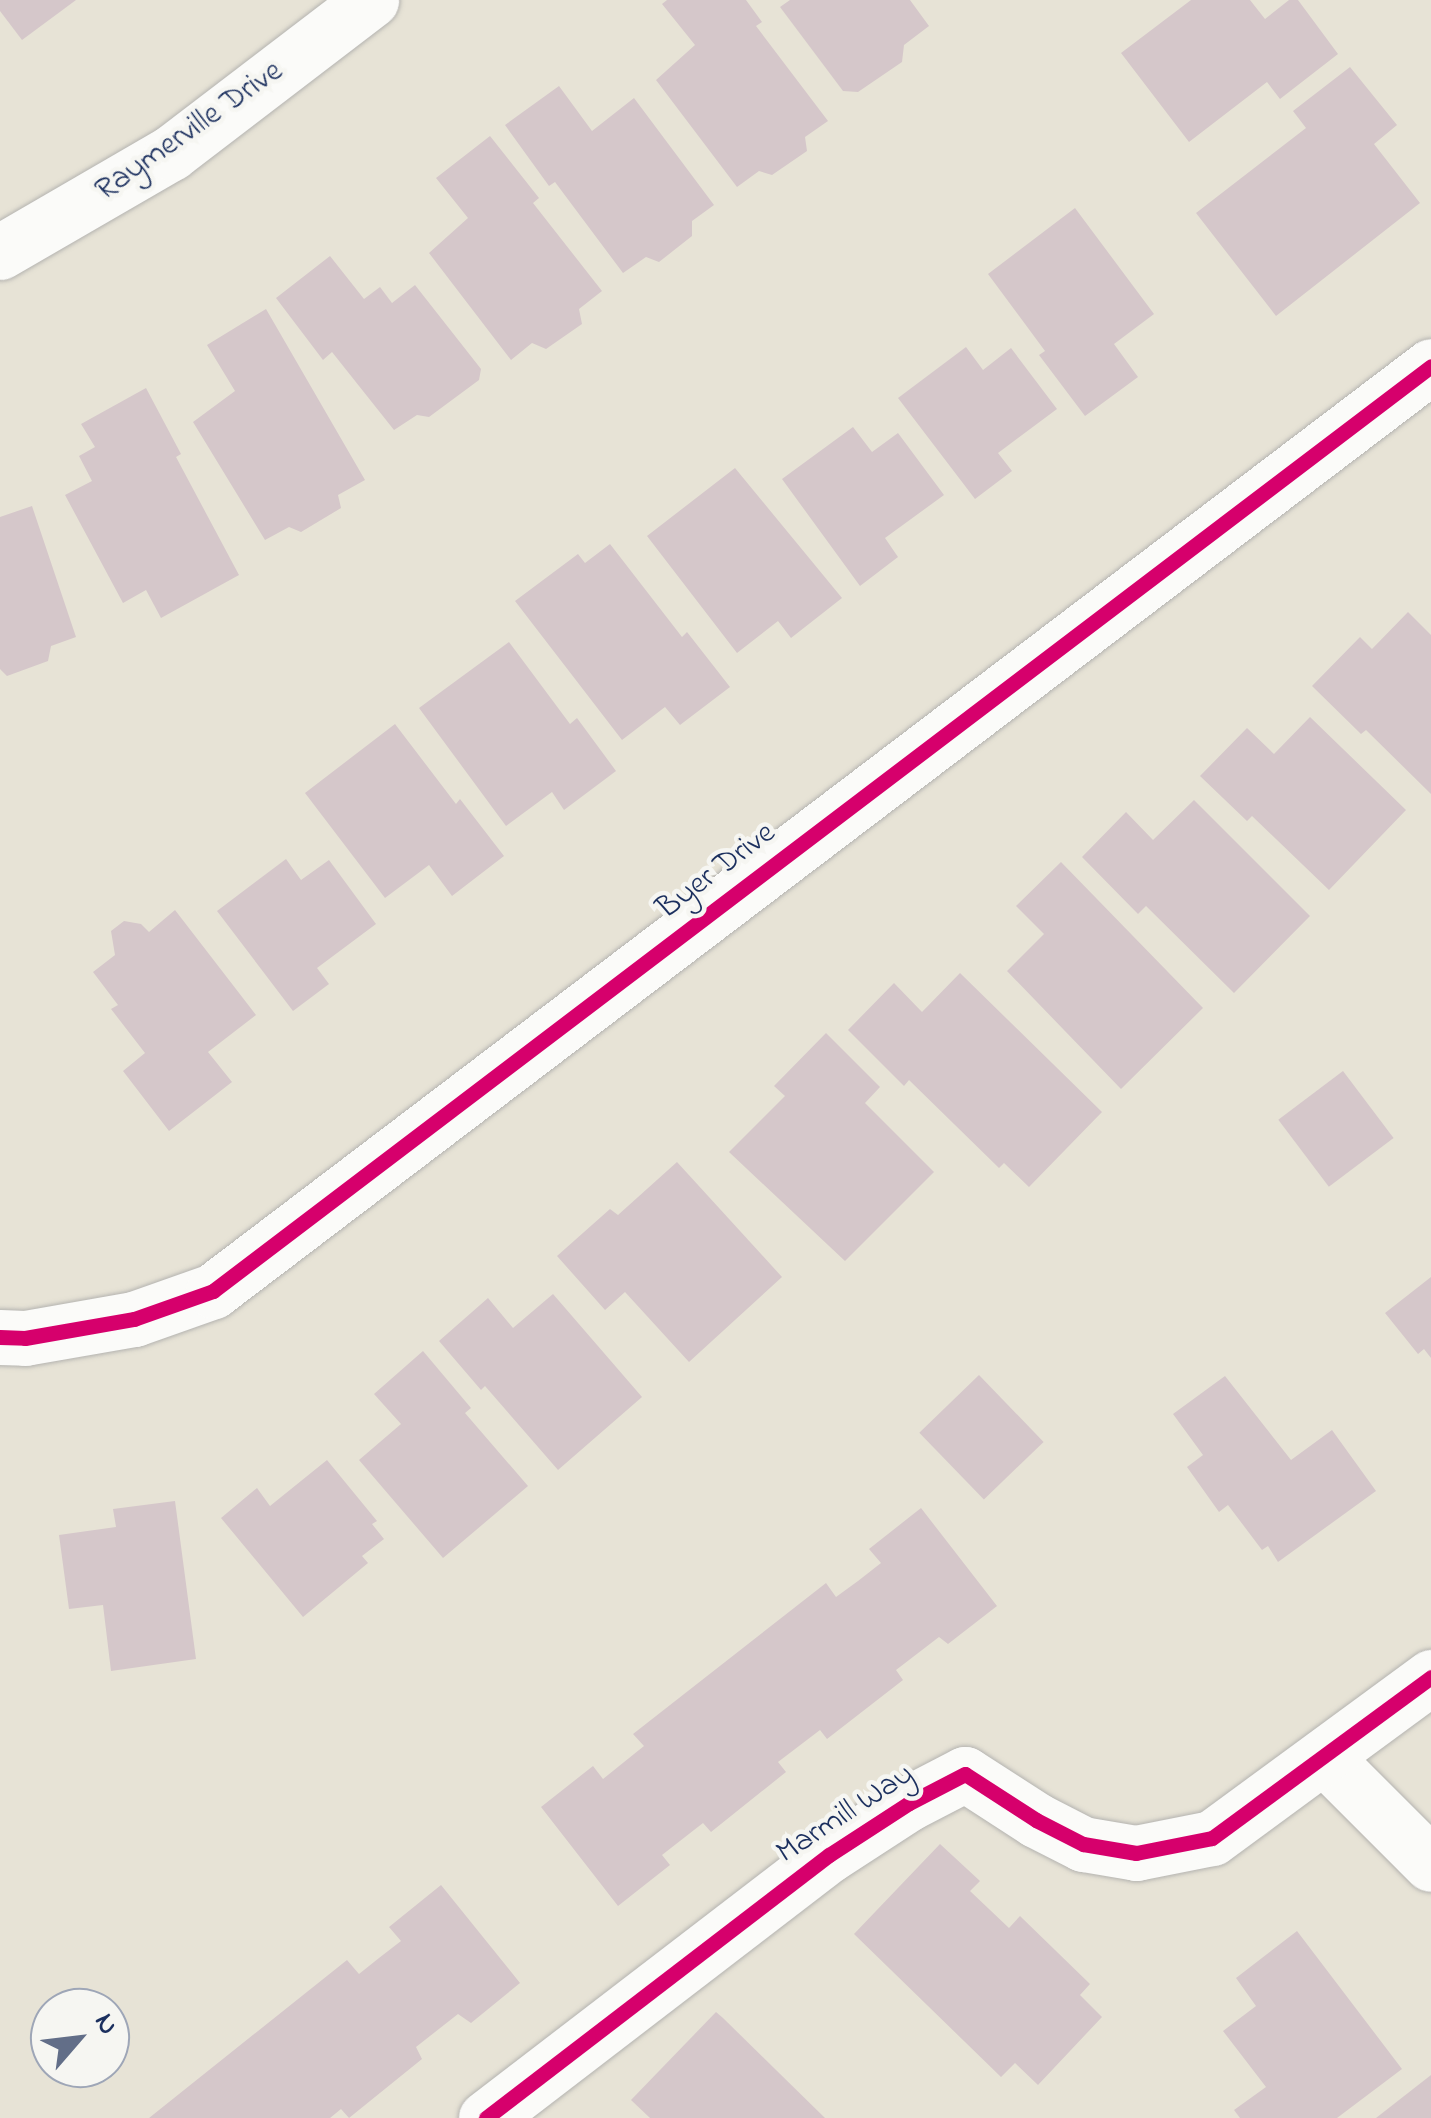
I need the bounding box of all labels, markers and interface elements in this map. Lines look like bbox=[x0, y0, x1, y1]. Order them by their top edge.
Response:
street label: Raymerville Drive bbox=[89, 53, 291, 211]
street label: Byer Drive bbox=[650, 815, 784, 929]
street label: Marmill Way bbox=[770, 1756, 922, 1874]
north arrow bbox=[30, 1988, 130, 2088]
text: N bbox=[83, 2007, 128, 2043]

